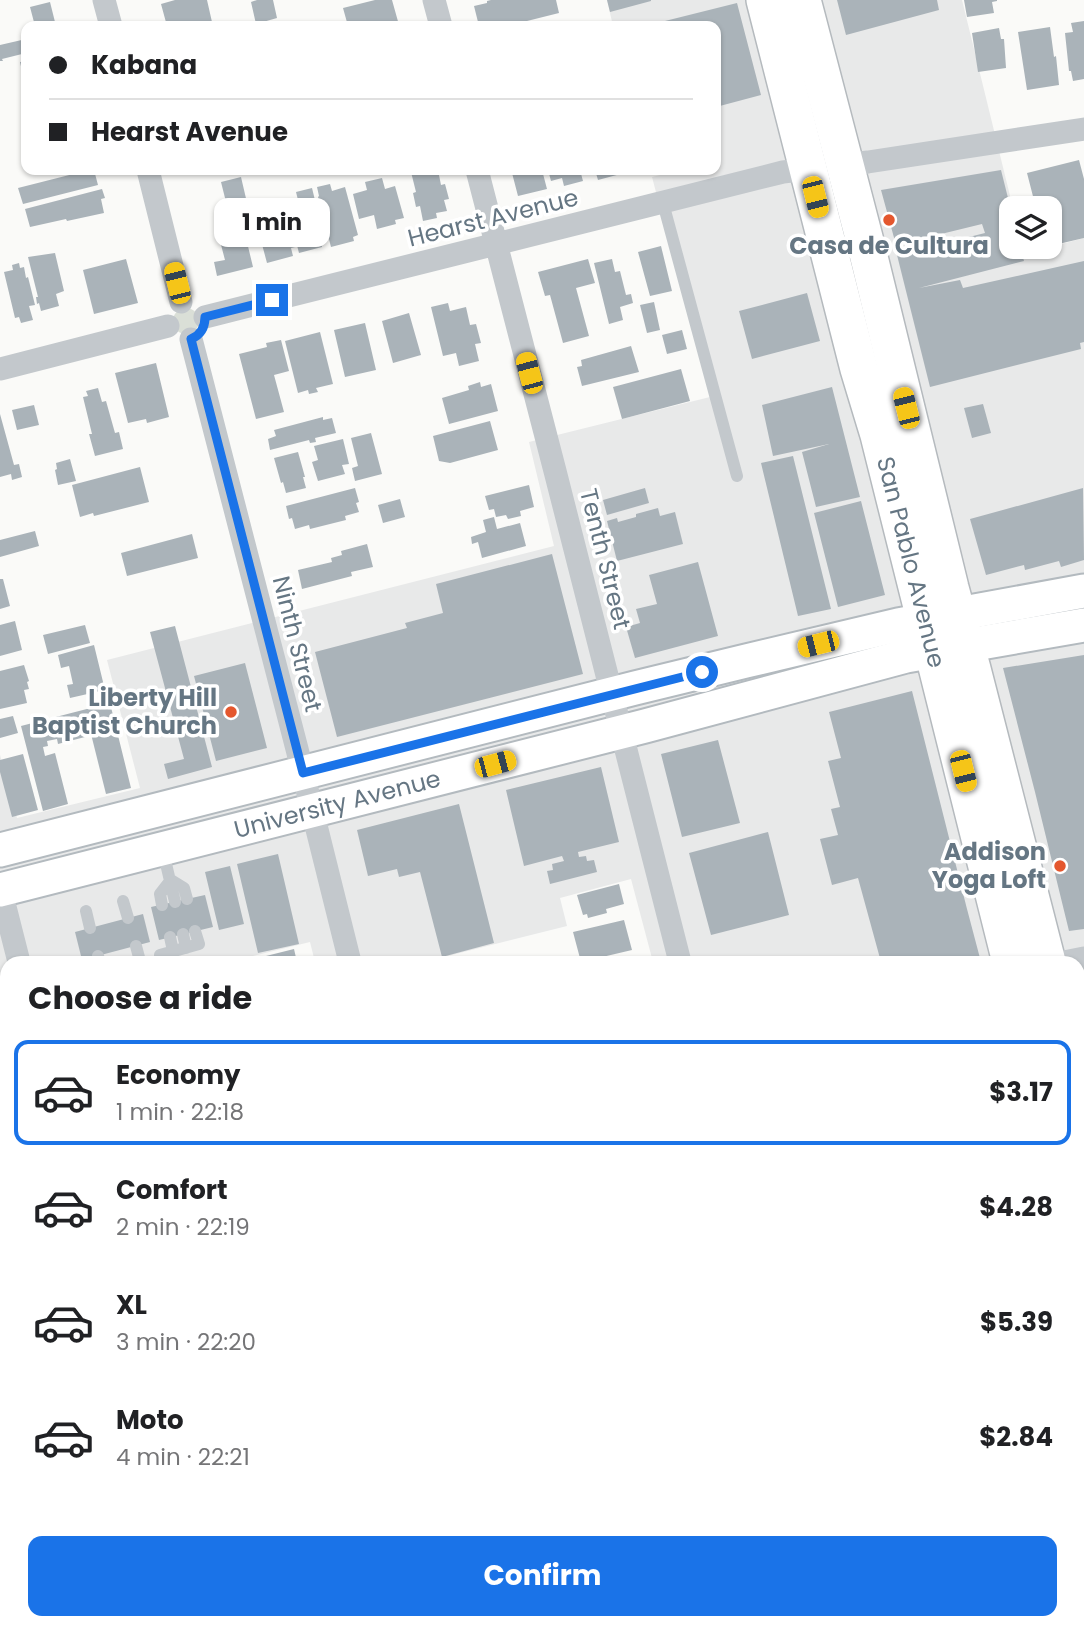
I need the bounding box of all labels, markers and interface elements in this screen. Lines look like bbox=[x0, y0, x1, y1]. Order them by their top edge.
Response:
text: Kabana bbox=[91, 47, 197, 83]
text: Hearst Avenue bbox=[91, 114, 288, 150]
car bbox=[800, 174, 831, 220]
street label: Hearst Avenue bbox=[404, 180, 582, 255]
map controls bbox=[999, 196, 1062, 259]
button: layers bbox=[999, 196, 1062, 259]
callout: 1 min bbox=[214, 198, 330, 247]
text: 1 min bbox=[242, 206, 302, 238]
marker: Casa de Cultura bbox=[881, 212, 897, 228]
place label: Casa de Cultura bbox=[789, 229, 989, 262]
car bbox=[162, 260, 193, 306]
route end bbox=[256, 284, 288, 316]
car bbox=[514, 350, 545, 396]
car bbox=[891, 385, 922, 431]
street label: San Pablo Avenue bbox=[869, 453, 954, 671]
street label: Tenth Street bbox=[572, 485, 639, 633]
street label: Ninth Street bbox=[265, 572, 330, 715]
car bbox=[796, 629, 841, 659]
route start bbox=[686, 656, 718, 688]
place label: Liberty Hill Baptist Church bbox=[32, 681, 217, 742]
marker: Liberty Hill Baptist Church bbox=[223, 704, 239, 720]
car bbox=[472, 748, 519, 780]
car bbox=[948, 748, 979, 794]
street label: University Avenue bbox=[230, 762, 444, 846]
place label: Addison Yoga Loft bbox=[932, 835, 1046, 896]
marker: Addison Yoga Loft bbox=[1052, 858, 1068, 874]
text: Choose a ride bbox=[28, 975, 252, 1020]
text: Economy bbox=[116, 1057, 240, 1093]
icon: car bbox=[32, 1061, 95, 1124]
text: $3.17 bbox=[989, 1074, 1053, 1110]
text: 1 min · 22:18 bbox=[116, 1096, 244, 1128]
text: Comfort bbox=[116, 1172, 228, 1208]
icon: car bbox=[32, 1176, 95, 1239]
text: $4.28 bbox=[979, 1189, 1053, 1225]
text: 2 min · 22:19 bbox=[116, 1211, 250, 1243]
text: XL bbox=[116, 1287, 147, 1323]
icon: car bbox=[32, 1291, 95, 1354]
text: $5.39 bbox=[980, 1304, 1053, 1340]
text: 3 min · 22:20 bbox=[116, 1326, 256, 1358]
text: Moto bbox=[116, 1402, 184, 1438]
icon: car bbox=[32, 1406, 95, 1469]
text: $2.84 bbox=[979, 1419, 1053, 1455]
text: 4 min · 22:21 bbox=[116, 1441, 250, 1473]
button: Confirm bbox=[28, 1536, 1057, 1616]

